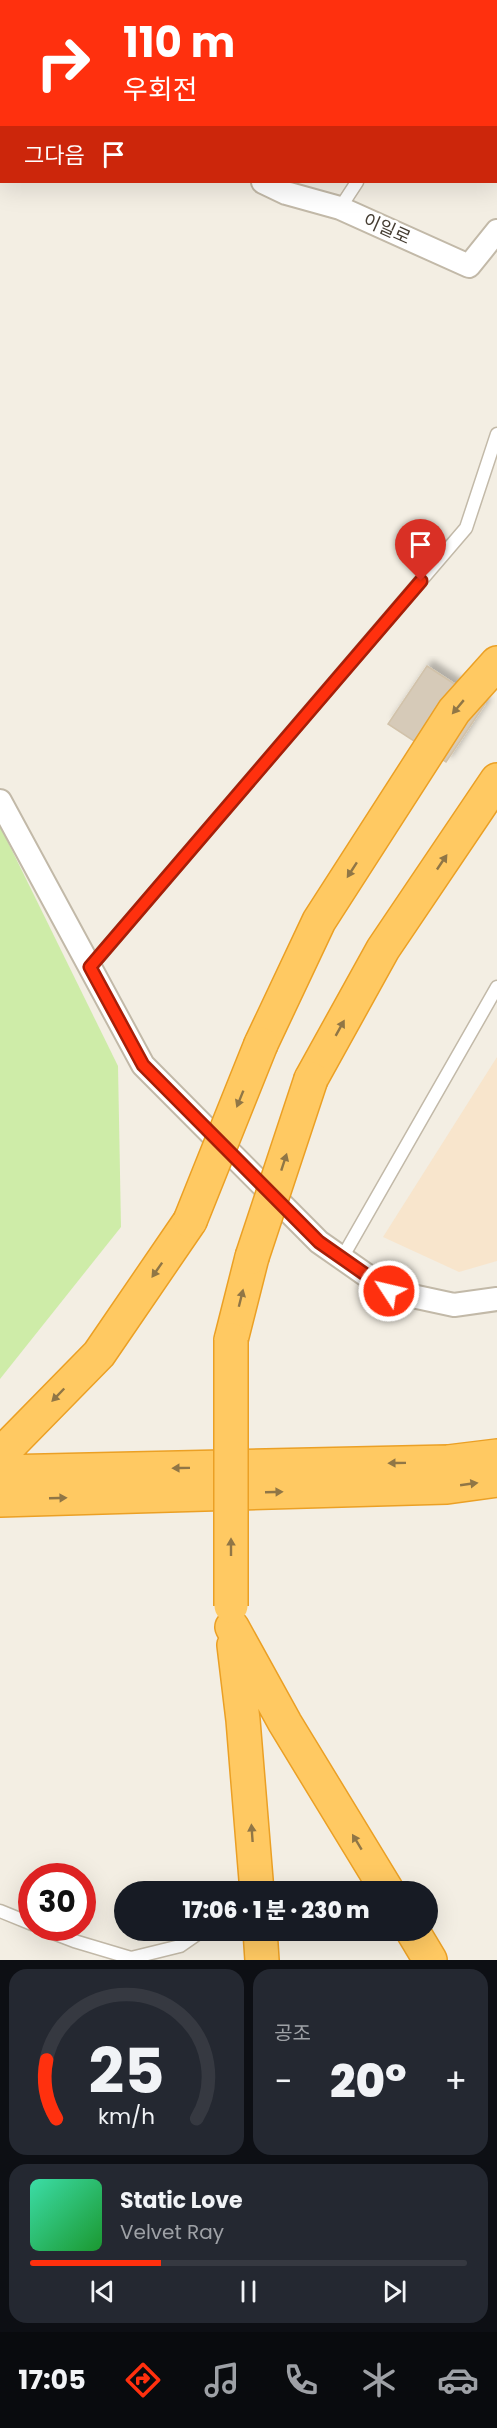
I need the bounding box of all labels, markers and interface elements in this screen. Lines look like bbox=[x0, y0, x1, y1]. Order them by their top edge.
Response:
text: 110 m bbox=[123, 13, 235, 72]
icon: right bbox=[24, 24, 102, 102]
text: 우회전 bbox=[123, 71, 198, 108]
icon: arrive bbox=[97, 138, 130, 171]
text: 그다음 bbox=[24, 140, 85, 171]
street label: 이일로 bbox=[359, 207, 415, 250]
pin bbox=[395, 519, 446, 581]
icon: arrive bbox=[404, 528, 437, 561]
one-way arrow bbox=[452, 699, 465, 715]
one-way arrow bbox=[436, 854, 447, 870]
one-way arrow bbox=[347, 862, 358, 878]
one-way arrow bbox=[334, 1020, 345, 1036]
one-way arrow bbox=[234, 1090, 244, 1108]
one-way arrow bbox=[279, 1153, 289, 1171]
position arrow bbox=[357, 1259, 421, 1323]
one-way arrow bbox=[151, 1261, 163, 1277]
one-way arrow bbox=[237, 1289, 247, 1308]
one-way arrow bbox=[51, 1388, 65, 1402]
one-way arrow bbox=[387, 1459, 406, 1468]
one-way arrow bbox=[171, 1463, 190, 1473]
one-way arrow bbox=[460, 1479, 479, 1488]
one-way arrow bbox=[265, 1487, 284, 1497]
one-way arrow bbox=[49, 1493, 68, 1503]
one-way arrow bbox=[226, 1538, 236, 1557]
one-way arrow bbox=[247, 1824, 257, 1843]
one-way arrow bbox=[352, 1834, 363, 1850]
speed limit sign: 30 bbox=[18, 1863, 96, 1941]
text: 17:06 · 1 분 · 230 m bbox=[182, 1895, 370, 1926]
text: 공조 bbox=[274, 2019, 311, 2047]
text: 25 bbox=[88, 2027, 165, 2115]
text: 20° bbox=[330, 2050, 407, 2113]
text: − bbox=[274, 2058, 292, 2105]
text: + bbox=[444, 2058, 467, 2105]
text: km/h bbox=[98, 2101, 155, 2132]
text: Static Love bbox=[120, 2185, 243, 2216]
text: Velvet Ray bbox=[120, 2218, 224, 2246]
icon: previous bbox=[86, 2275, 119, 2308]
icon: pause bbox=[232, 2275, 265, 2308]
icon: next bbox=[378, 2275, 411, 2308]
icon: directions bbox=[122, 2359, 164, 2401]
icon: music bbox=[201, 2359, 243, 2401]
icon: phone bbox=[280, 2359, 322, 2401]
icon: climate bbox=[358, 2359, 400, 2401]
icon: car bbox=[437, 2359, 479, 2401]
text: 17:05 bbox=[18, 2361, 86, 2398]

